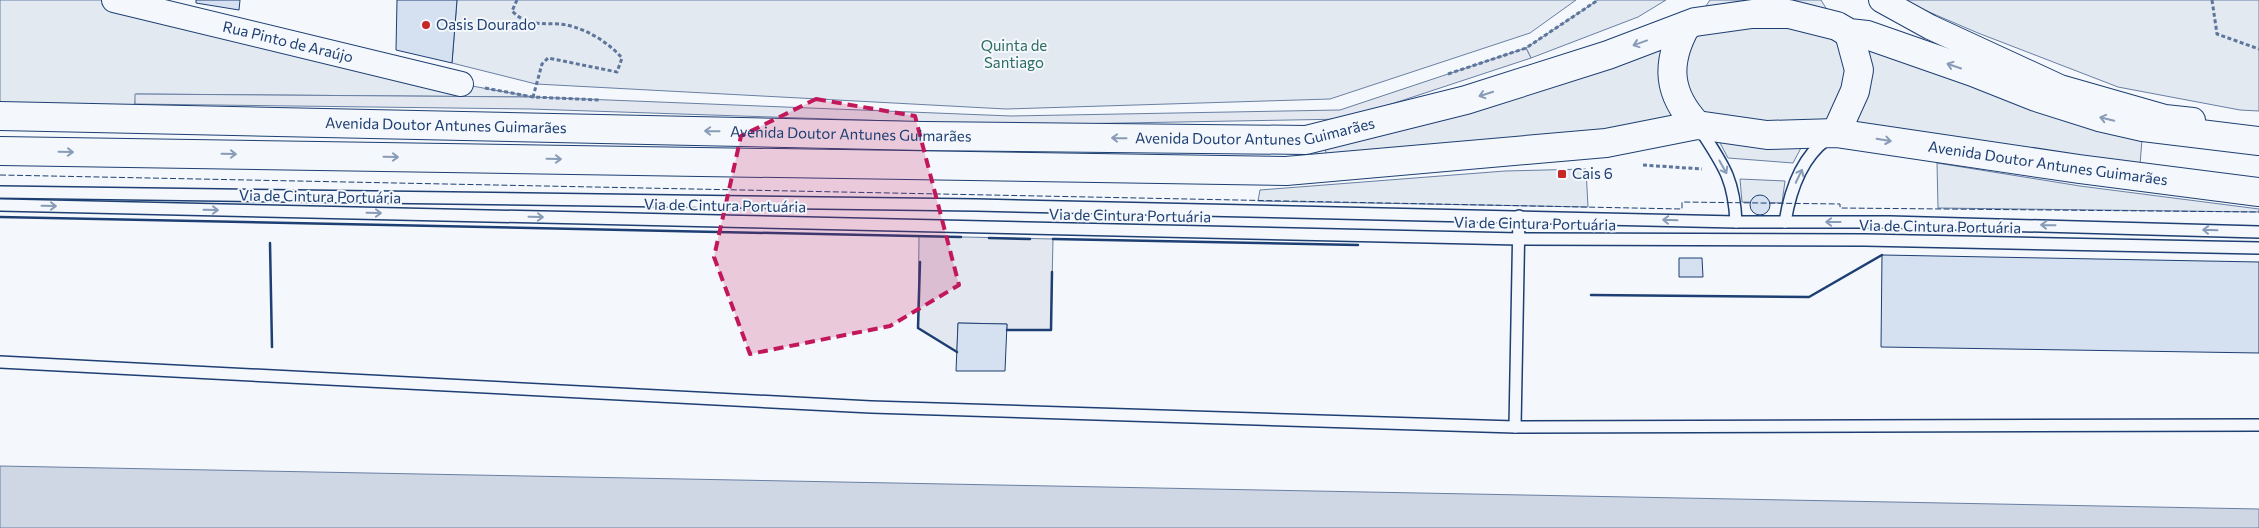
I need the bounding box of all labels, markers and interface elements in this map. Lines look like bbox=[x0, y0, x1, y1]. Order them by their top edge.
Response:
place label: Oasis Dourado bbox=[436, 15, 536, 33]
street label: Rua Pinto de Araújo bbox=[221, 17, 355, 66]
marker: Oasis Dourado bbox=[420, 19, 432, 31]
park label: Quinta de Santiago bbox=[981, 36, 1047, 71]
one-way arrow bbox=[1633, 39, 1648, 48]
one-way arrow bbox=[1946, 60, 1962, 70]
one-way arrow bbox=[1478, 90, 1494, 99]
street label: Avenida Doutor Antunes Guimarães bbox=[325, 113, 567, 136]
street label: Avenida Doutor Antunes Guimarães bbox=[1135, 113, 1377, 148]
one-way arrow bbox=[2099, 114, 2115, 124]
street label: Avenida Doutor Antunes Guimarães bbox=[730, 122, 972, 144]
one-way arrow bbox=[704, 126, 720, 136]
one-way arrow bbox=[1111, 133, 1128, 143]
one-way arrow bbox=[1876, 135, 1892, 145]
street label: Avenida Doutor Antunes Guimarães bbox=[1927, 137, 2169, 188]
one-way arrow bbox=[58, 147, 74, 157]
one-way arrow bbox=[220, 149, 236, 159]
one-way arrow bbox=[382, 152, 399, 162]
one-way arrow bbox=[545, 154, 561, 164]
one-way arrow bbox=[1719, 159, 1729, 173]
place label: Cais 6 bbox=[1572, 164, 1613, 182]
marker: Cais 6 bbox=[1556, 168, 1568, 180]
one-way arrow bbox=[1795, 169, 1804, 184]
street label: Via de Cintura Portuária bbox=[239, 186, 401, 206]
street label: Via de Cintura Portuária bbox=[644, 195, 806, 215]
one-way arrow bbox=[40, 201, 56, 211]
one-way arrow bbox=[203, 205, 219, 214]
street label: Via de Cintura Portuária bbox=[1049, 205, 1211, 225]
one-way arrow bbox=[365, 208, 381, 218]
one-way arrow bbox=[528, 212, 544, 222]
street label: Via de Cintura Portuária bbox=[1454, 213, 1616, 233]
one-way arrow bbox=[1663, 215, 1679, 225]
street label: Via de Cintura Portuária bbox=[1859, 216, 2021, 236]
one-way arrow bbox=[1825, 217, 1842, 227]
one-way arrow bbox=[2040, 220, 2056, 230]
one-way arrow bbox=[2203, 225, 2219, 235]

